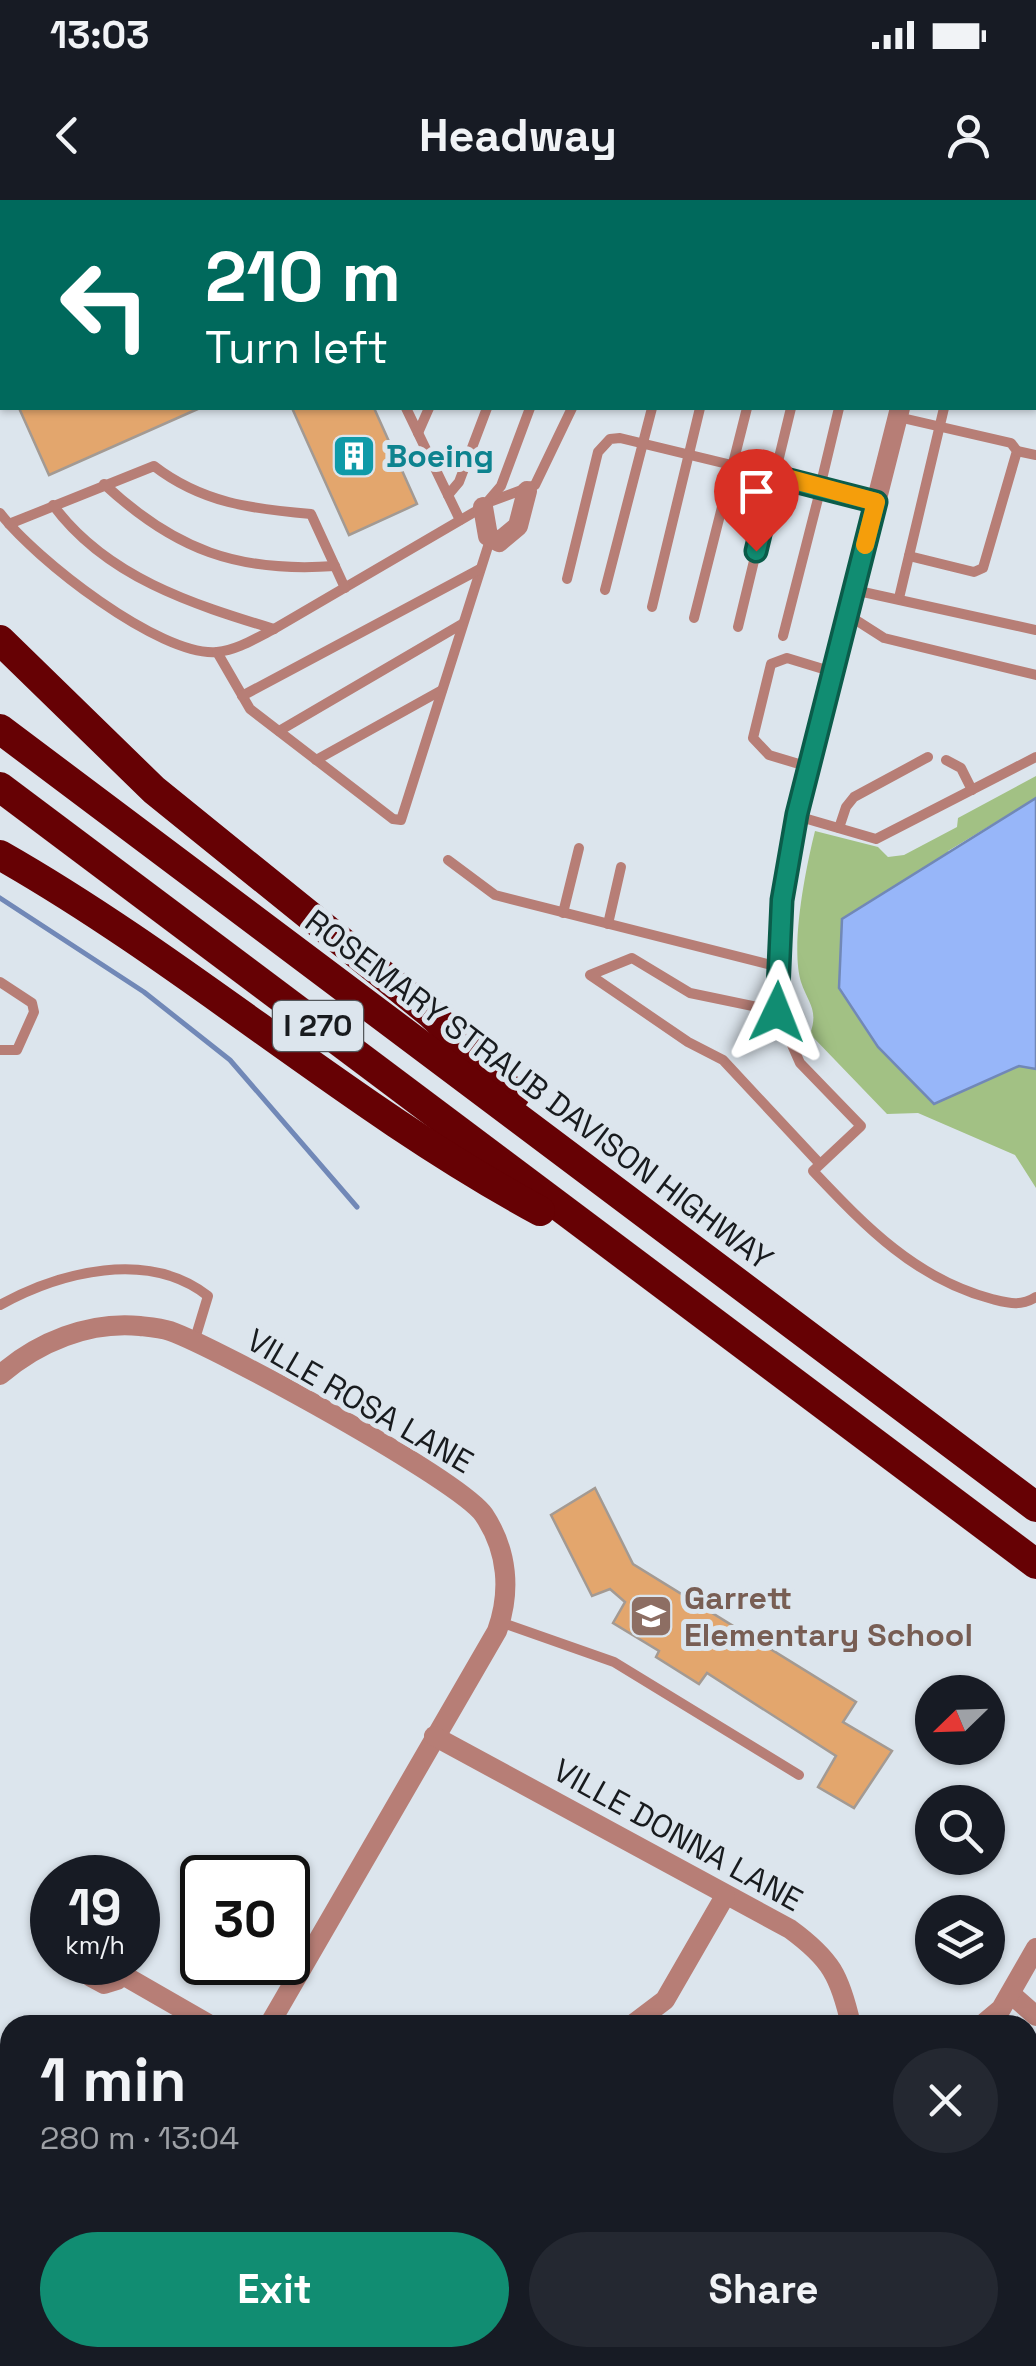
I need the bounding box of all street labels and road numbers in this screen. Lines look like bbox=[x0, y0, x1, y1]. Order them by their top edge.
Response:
street label: ROSEMARY STRAUB DAVISON HIGHWAY bbox=[297, 901, 781, 1279]
road number: I 270 bbox=[273, 1001, 363, 1051]
street label: VILLE ROSA LANE bbox=[240, 1320, 480, 1482]
street label: VILLE DONNA LANE bbox=[546, 1750, 810, 1920]

